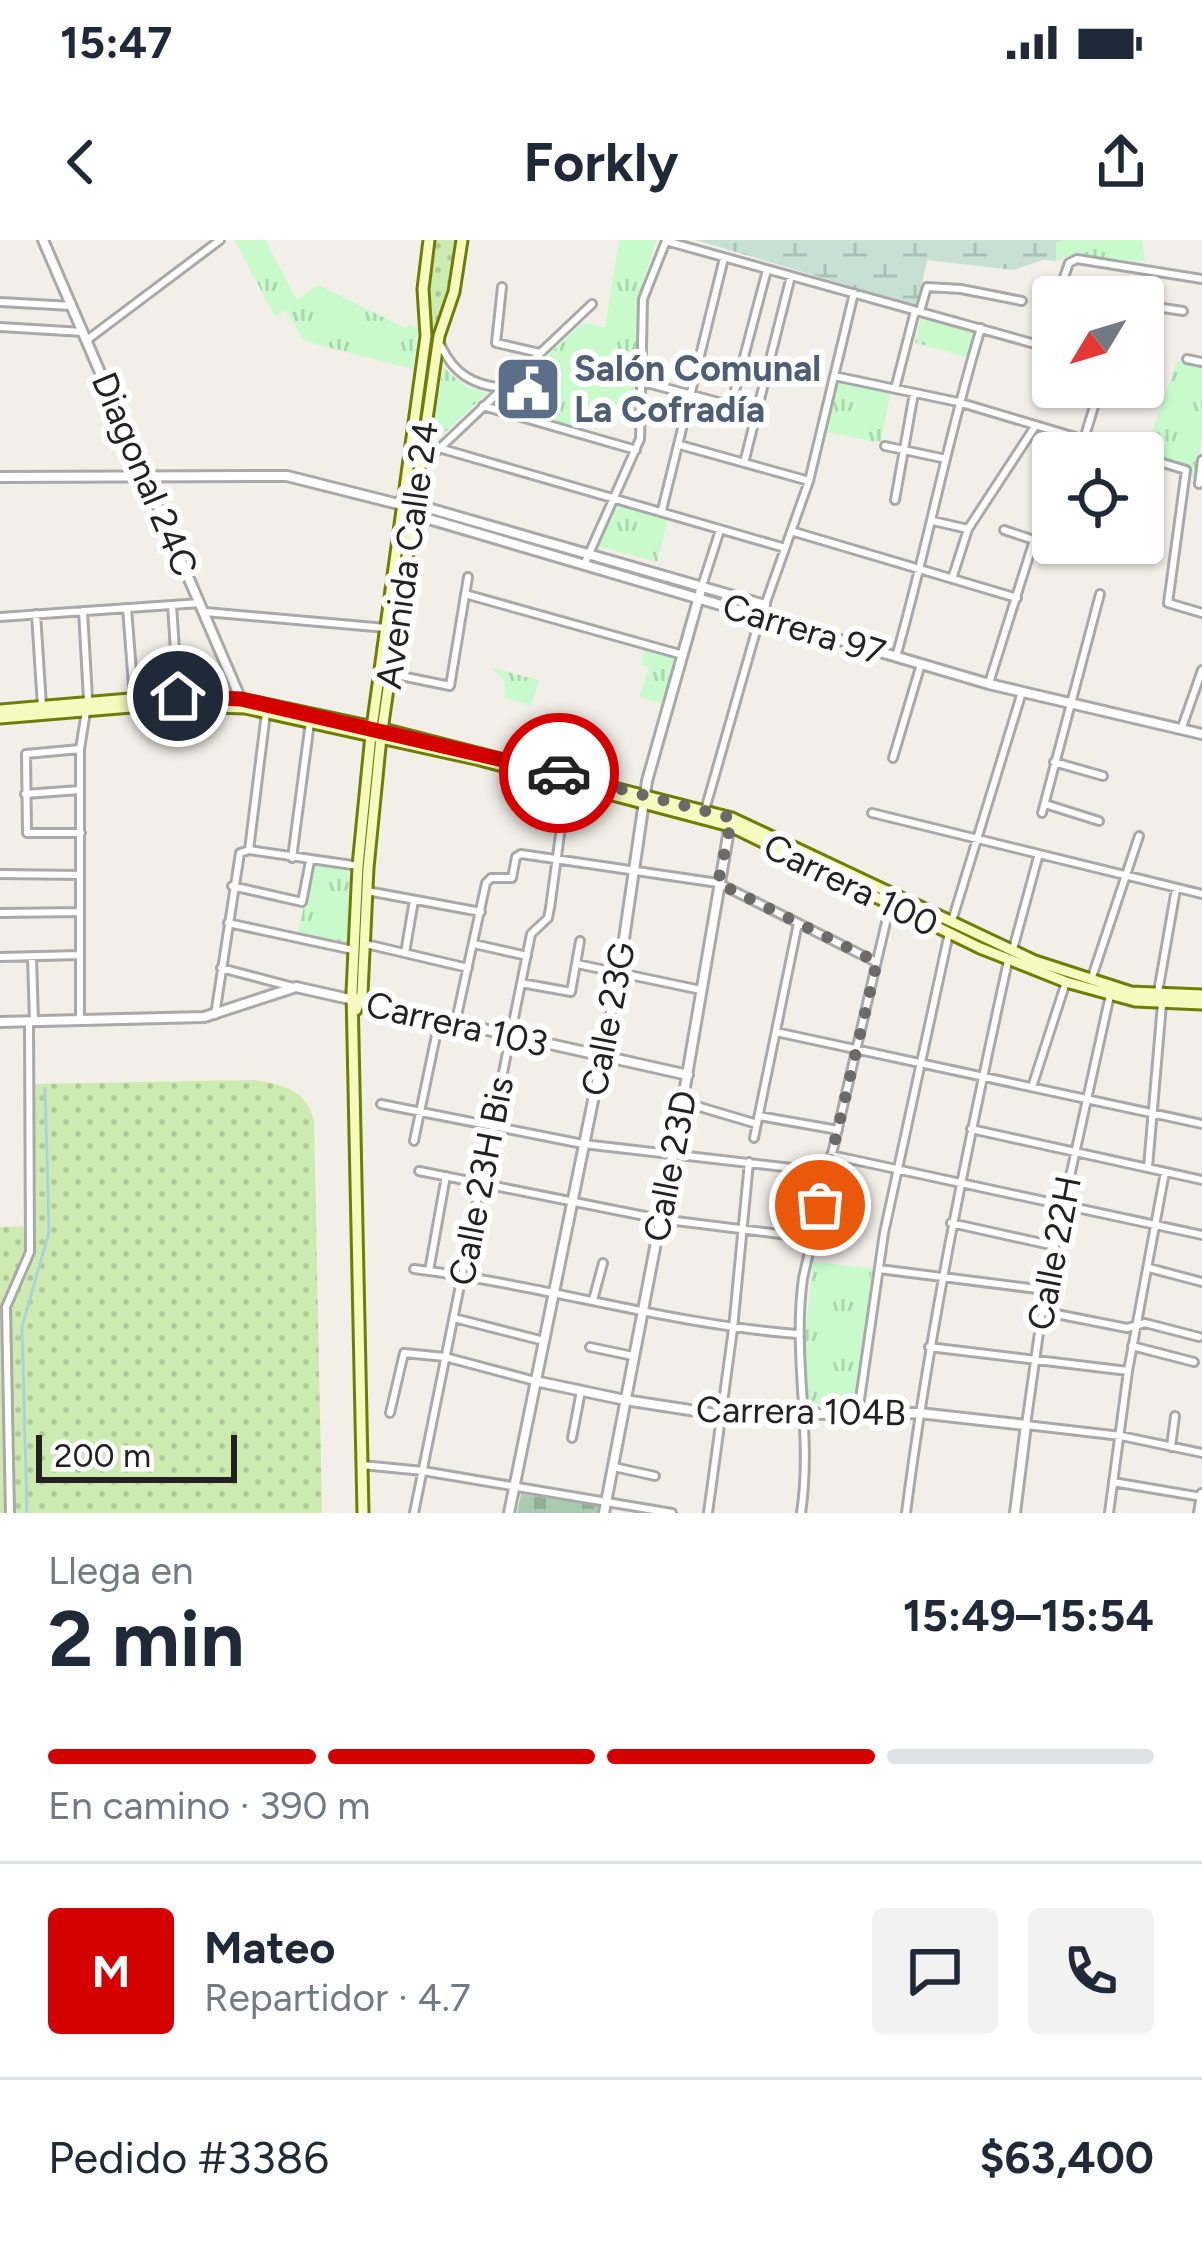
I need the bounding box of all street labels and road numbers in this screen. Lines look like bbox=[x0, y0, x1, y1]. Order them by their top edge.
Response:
street label: Diagonal 24C bbox=[83, 366, 207, 582]
street label: Avenida Calle 24 bbox=[367, 418, 447, 692]
street label: Carrera 97 bbox=[718, 584, 890, 674]
street label: Carrera 100 bbox=[757, 824, 945, 946]
street label: Calle 23G bbox=[572, 938, 644, 1100]
street label: Carrera 103 bbox=[362, 982, 552, 1066]
street label: Calle 23H Bis bbox=[440, 1073, 522, 1289]
street label: Calle 23D bbox=[634, 1087, 706, 1245]
street label: Calle 22H bbox=[1018, 1172, 1090, 1334]
street label: Carrera 104B bbox=[696, 1388, 906, 1434]

